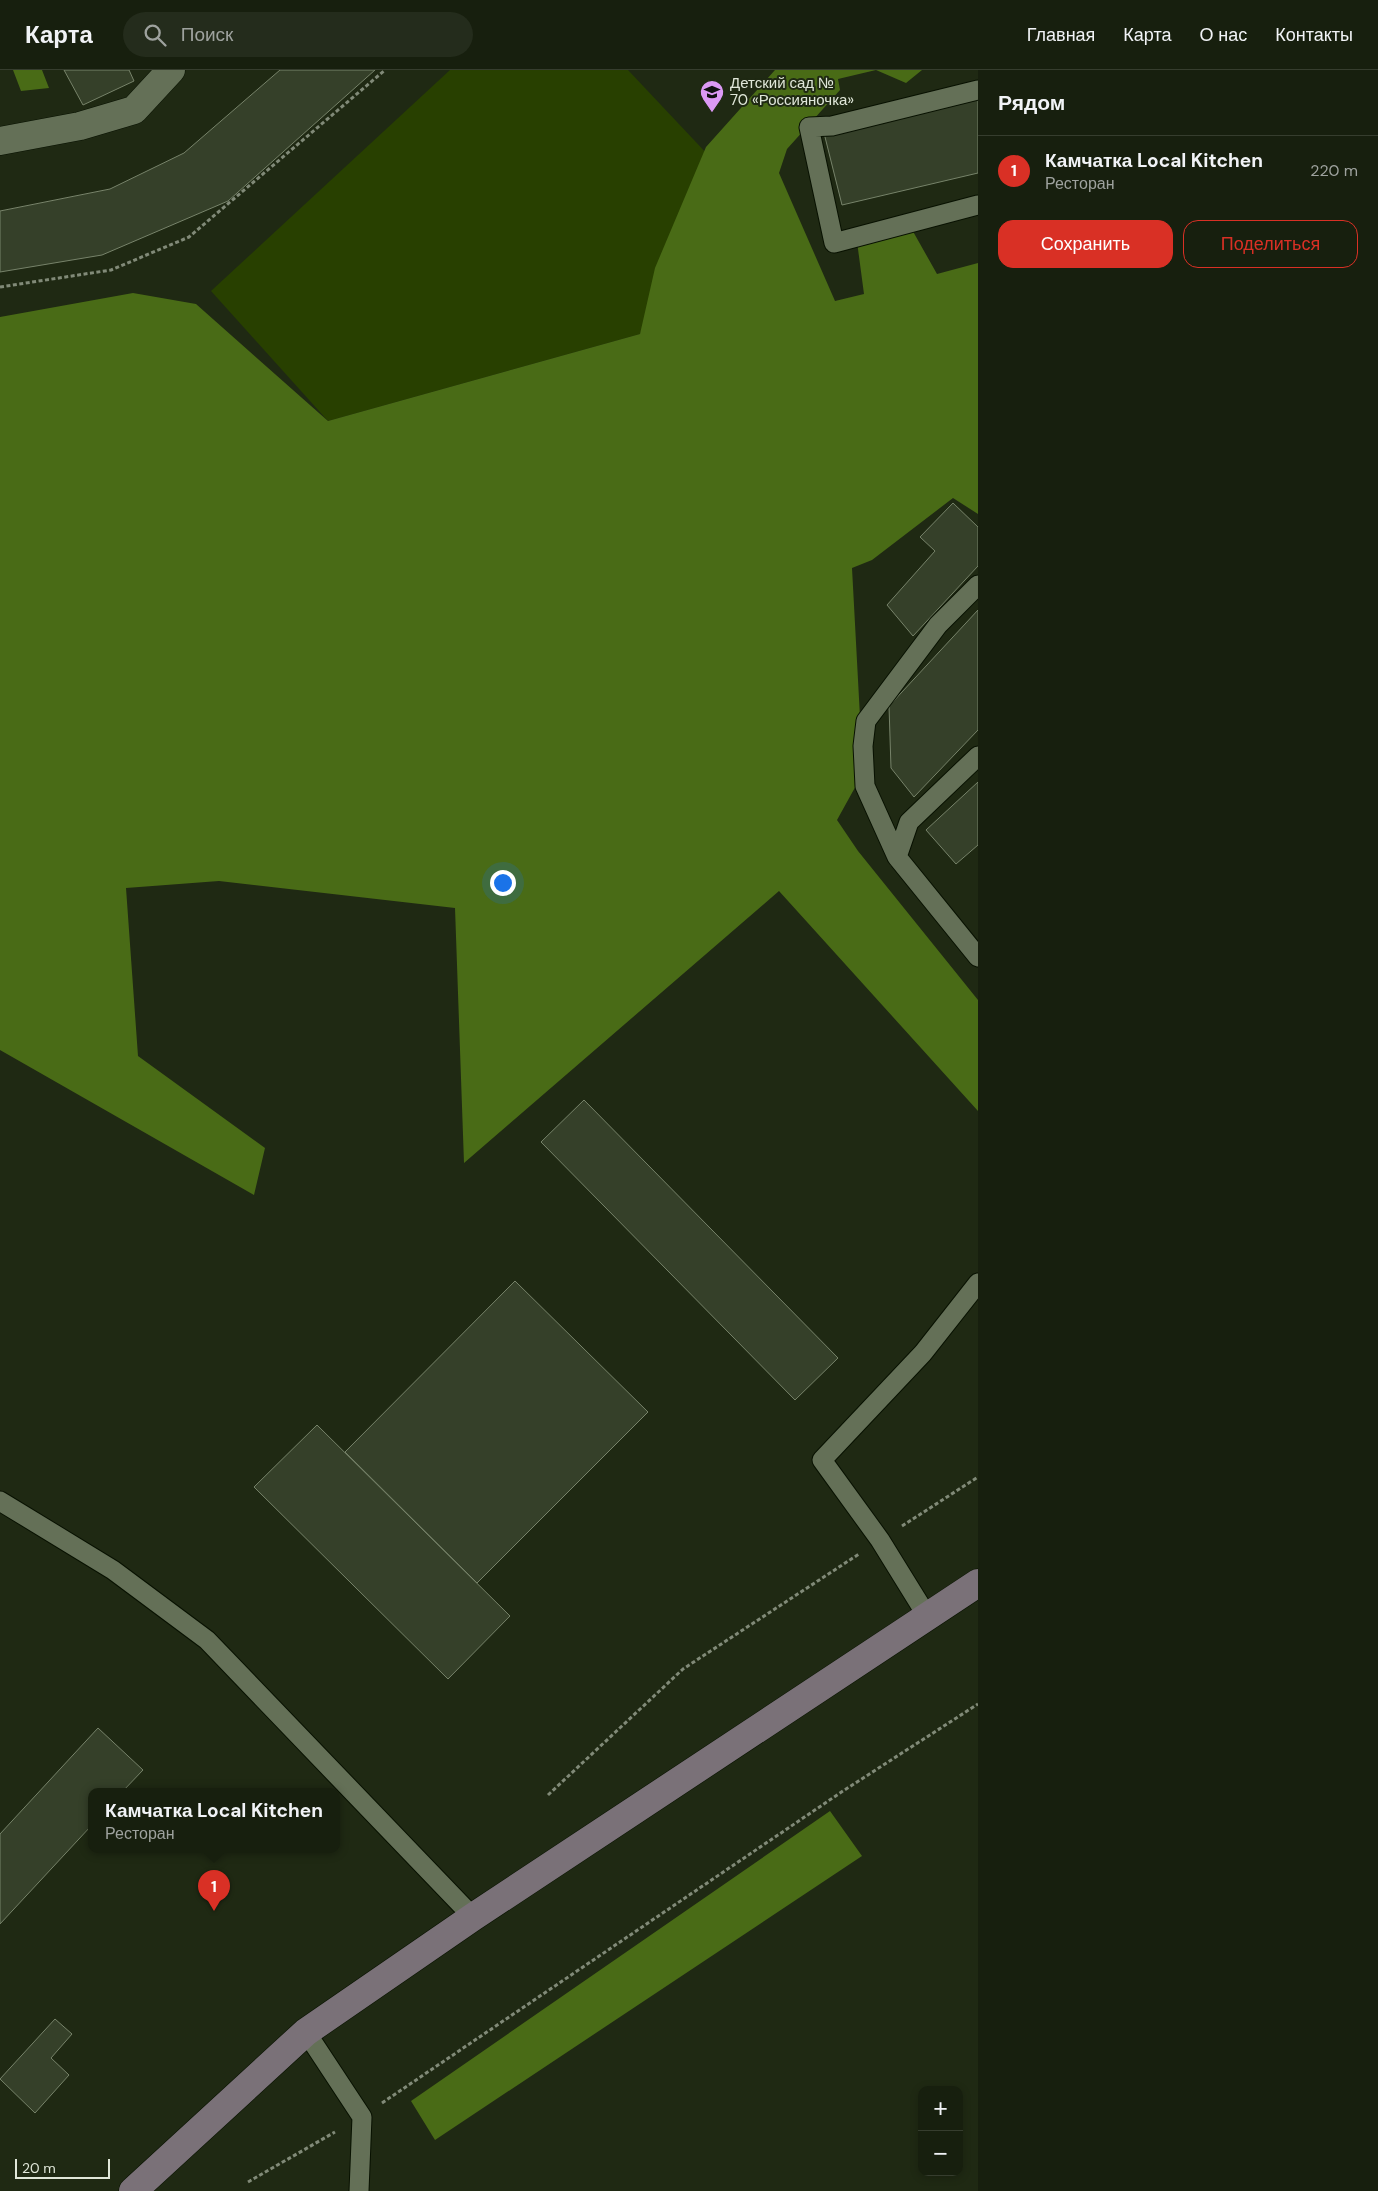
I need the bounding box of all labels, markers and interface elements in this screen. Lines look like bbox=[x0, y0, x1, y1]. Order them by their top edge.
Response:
search box bbox=[123, 12, 473, 57]
text: Карта bbox=[25, 19, 93, 50]
icon: search bbox=[141, 21, 169, 49]
text: Поиск bbox=[181, 22, 233, 47]
text: Главная bbox=[1027, 23, 1095, 47]
text: Карта bbox=[1123, 23, 1172, 47]
text: О нас bbox=[1200, 23, 1247, 47]
text: Контакты bbox=[1275, 23, 1353, 47]
place label: Детский сад № 70 «Россияночка» bbox=[730, 73, 854, 110]
school or university icon: Детский сад № 70 «Россияночка» bbox=[699, 79, 725, 113]
text: Рядом bbox=[998, 89, 1065, 117]
text: Камчатка Local Kitchen bbox=[1045, 148, 1263, 173]
text: 1 bbox=[1011, 160, 1017, 181]
text: 220 m bbox=[1310, 160, 1358, 181]
text: Ресторан bbox=[1045, 173, 1115, 194]
button: Сохранить bbox=[998, 220, 1173, 268]
button: Поделиться bbox=[1183, 220, 1358, 268]
your location bbox=[490, 870, 516, 896]
popup bbox=[88, 1788, 340, 1853]
text: Камчатка Local Kitchen bbox=[105, 1798, 323, 1823]
text: Ресторан bbox=[105, 1823, 175, 1844]
pin: 1 bbox=[198, 1870, 230, 1911]
map controls bbox=[918, 2086, 963, 2176]
button: + bbox=[918, 2086, 963, 2131]
button: − bbox=[918, 2131, 963, 2176]
scale bar bbox=[15, 2156, 110, 2179]
text: 20 m bbox=[22, 2159, 56, 2177]

